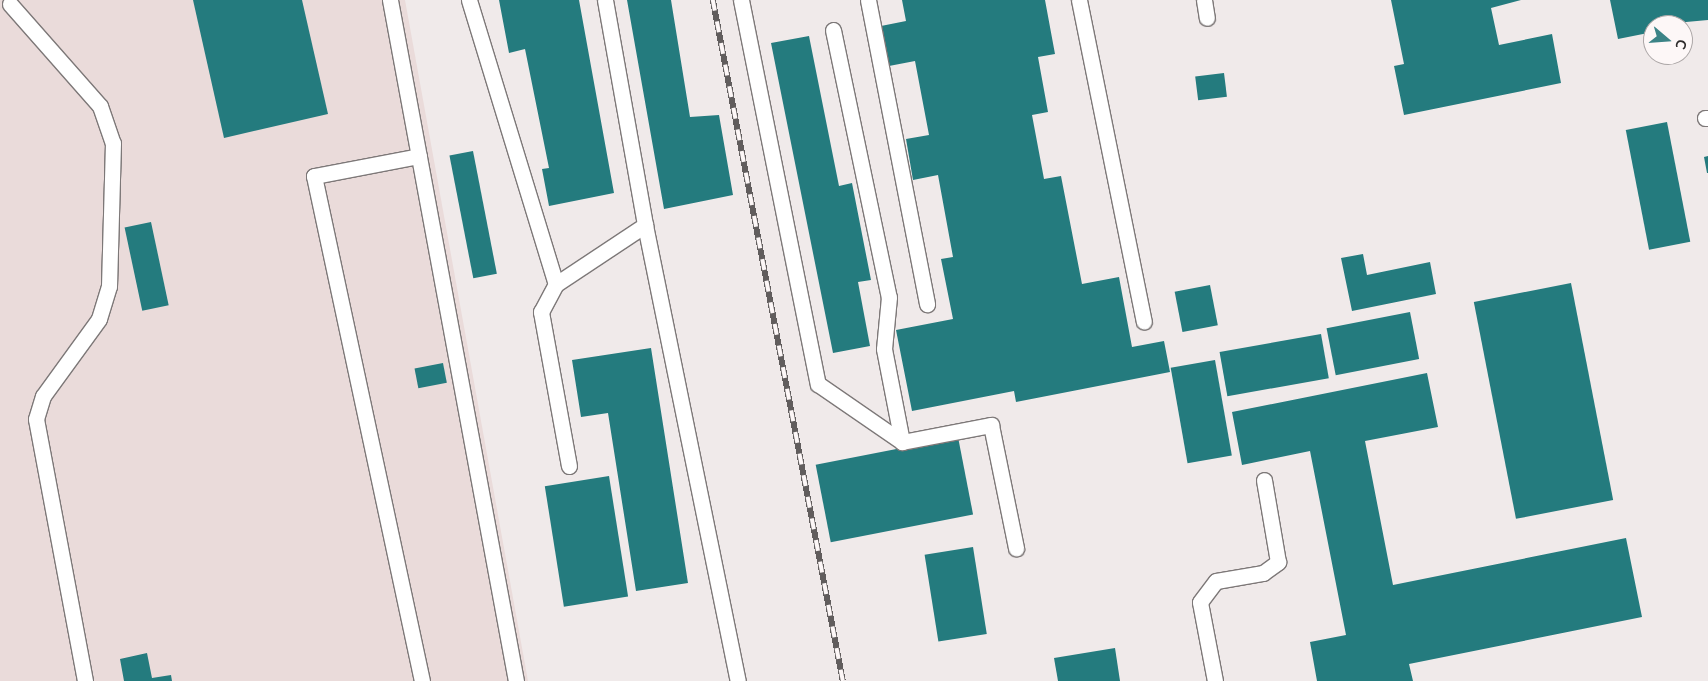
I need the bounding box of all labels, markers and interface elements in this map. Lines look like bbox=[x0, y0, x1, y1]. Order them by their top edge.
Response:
north arrow bbox=[1643, 15, 1693, 65]
text: С bbox=[1671, 37, 1691, 52]

